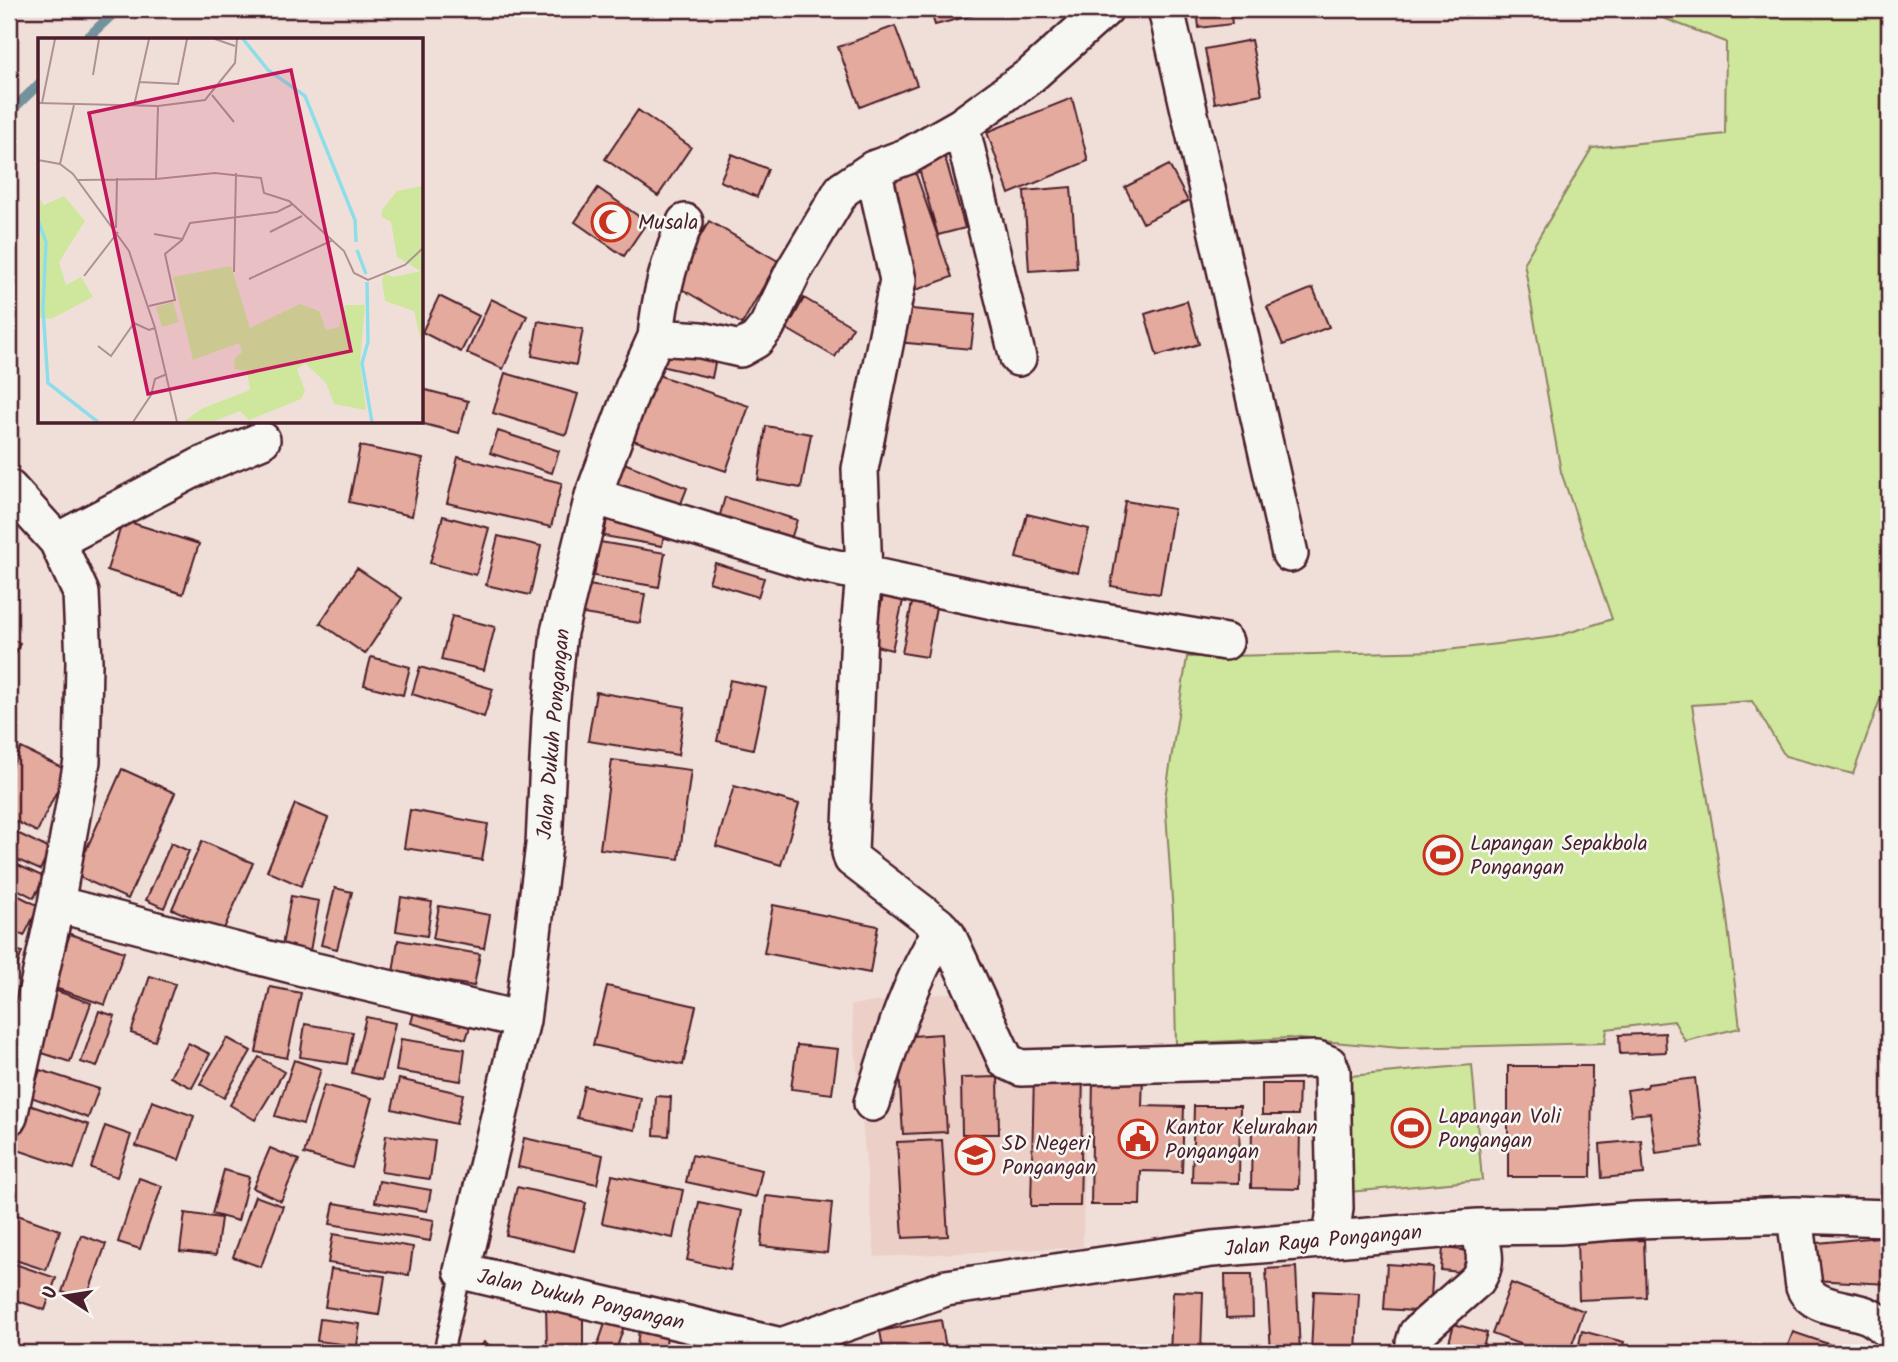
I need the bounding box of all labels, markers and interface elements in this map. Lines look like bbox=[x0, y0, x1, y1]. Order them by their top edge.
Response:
inset map bbox=[38, 38, 424, 424]
mosque icon: Musala bbox=[590, 201, 632, 243]
place label: Musala bbox=[638, 207, 698, 240]
street label: Jalan Dukuh Pongangan bbox=[529, 627, 580, 841]
place label: Lapangan Sepakbola Pongangan bbox=[1470, 828, 1648, 885]
sports icon: Lapangan Sepakbola Pongangan bbox=[1422, 834, 1464, 876]
place label: Lapangan Voli Pongangan bbox=[1438, 1101, 1562, 1158]
sports icon: Lapangan Voli Pongangan bbox=[1390, 1107, 1432, 1149]
place label: Kantor Kelurahan Pongangan bbox=[1165, 1112, 1318, 1169]
public building icon: Kantor Kelurahan Pongangan bbox=[1117, 1118, 1159, 1160]
place label: SD Negeri Pongangan bbox=[1002, 1128, 1096, 1185]
school or university icon: SD Negeri Pongangan bbox=[954, 1134, 996, 1176]
street label: Jalan Raya Pongangan bbox=[1223, 1216, 1424, 1267]
north arrow bbox=[32, 1260, 102, 1330]
street label: Jalan Dukuh Pongangan bbox=[474, 1261, 688, 1340]
text: U bbox=[35, 1284, 67, 1302]

